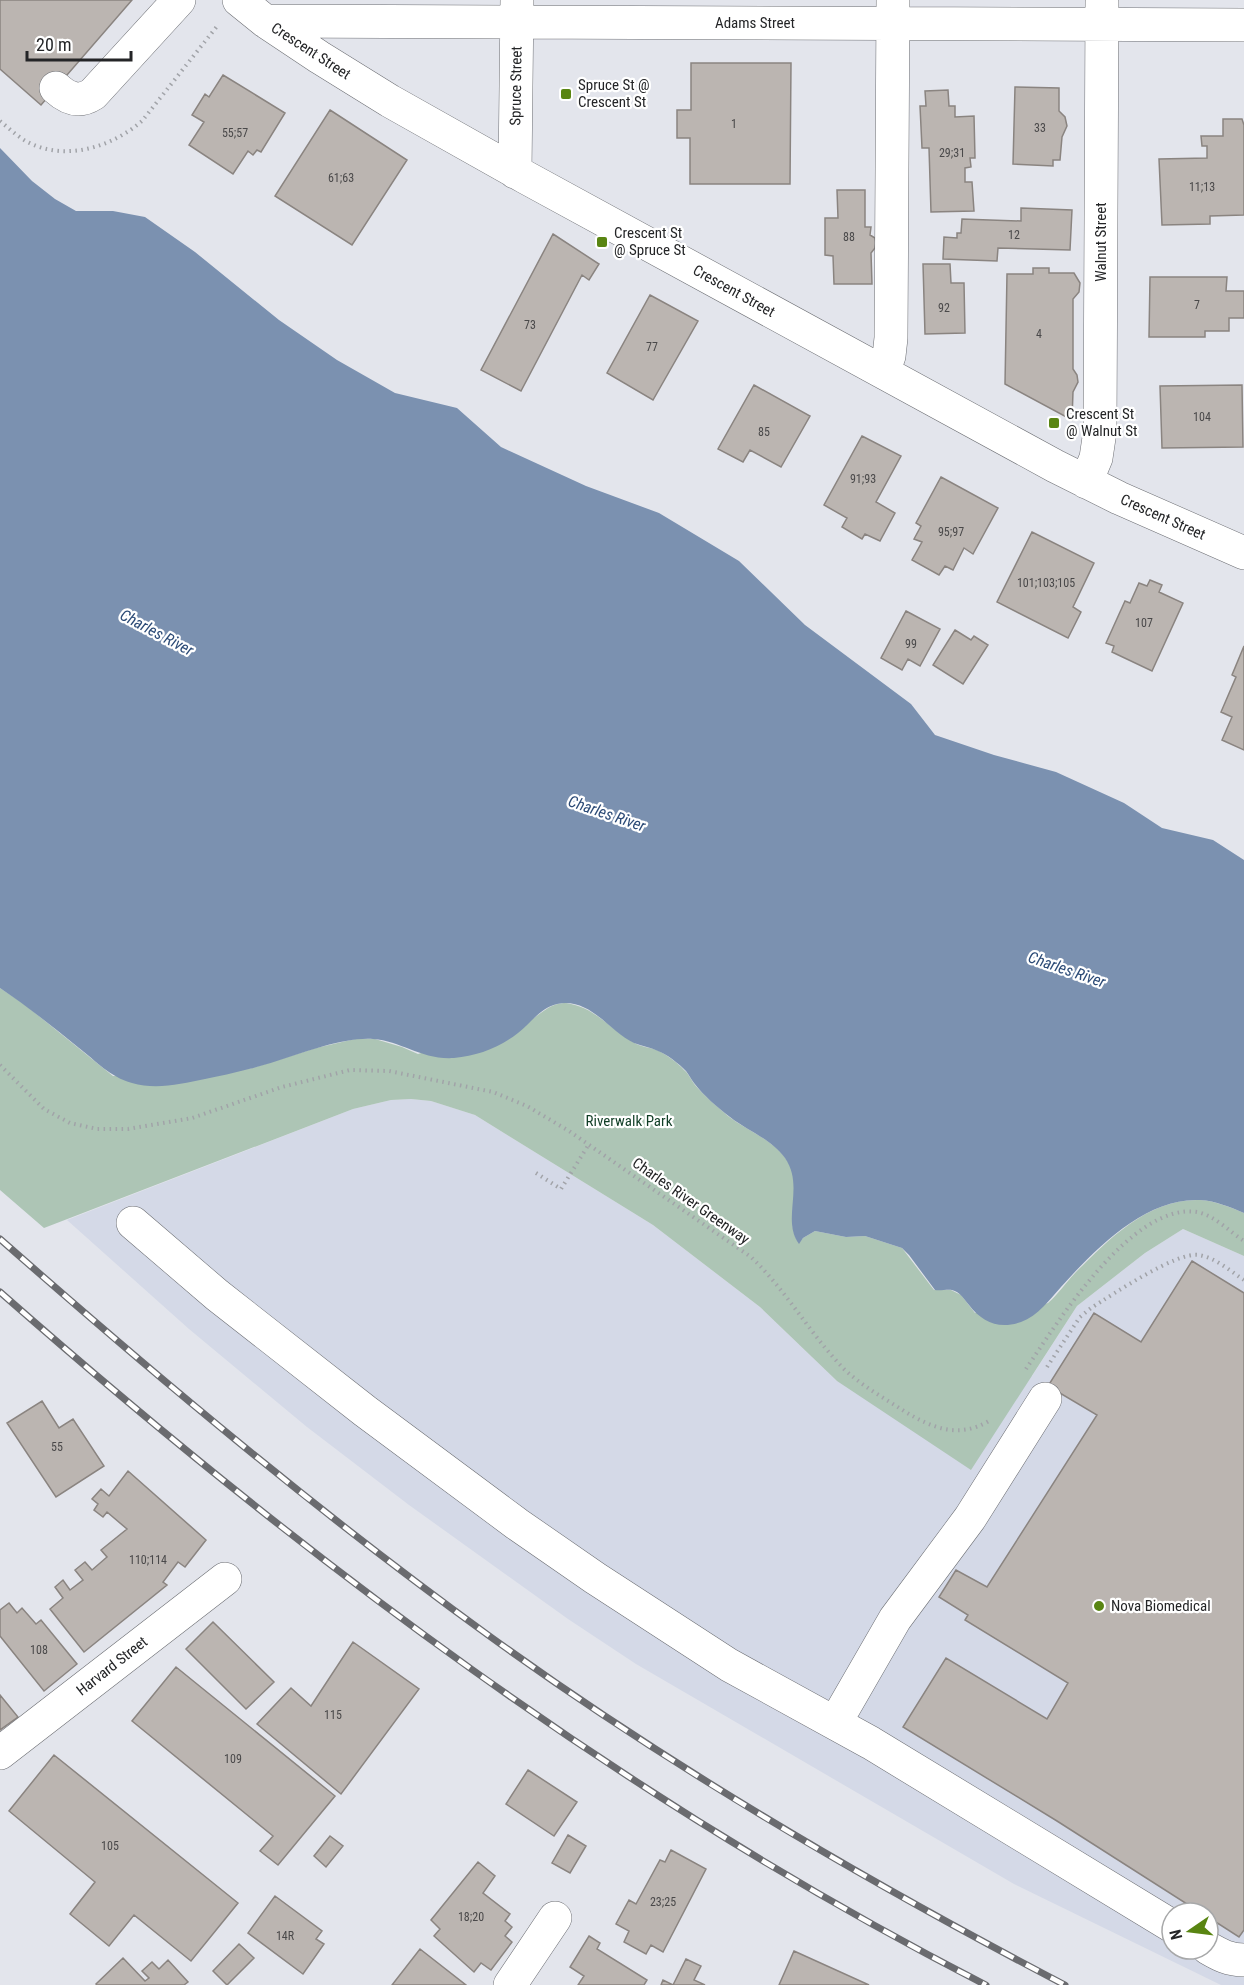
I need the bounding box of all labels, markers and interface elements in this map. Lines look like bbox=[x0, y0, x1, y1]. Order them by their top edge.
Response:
street label: Adams Street bbox=[715, 14, 795, 32]
street label: Crescent Street bbox=[268, 19, 354, 83]
scale bar bbox=[27, 24, 130, 62]
text: 20 m bbox=[36, 34, 71, 55]
street label: Spruce Street bbox=[506, 46, 526, 126]
place label: Spruce St @ Crescent St bbox=[578, 76, 650, 111]
marker: Spruce St @ Crescent St bbox=[559, 87, 573, 101]
house number: 1 bbox=[731, 117, 737, 131]
house number: 33 bbox=[1034, 121, 1046, 135]
house number: 55;57 bbox=[222, 126, 248, 140]
house number: 29;31 bbox=[939, 146, 965, 160]
house number: 61;63 bbox=[328, 171, 354, 185]
house number: 11;13 bbox=[1189, 180, 1215, 194]
street label: Walnut Street bbox=[1092, 202, 1110, 282]
place label: Crescent St @ Spruce St bbox=[614, 224, 686, 259]
house number: 12 bbox=[1008, 228, 1020, 242]
house number: 88 bbox=[843, 230, 855, 244]
marker: Crescent St @ Spruce St bbox=[595, 235, 609, 249]
street label: Crescent Street bbox=[690, 261, 778, 321]
house number: 7 bbox=[1194, 298, 1200, 312]
house number: 92 bbox=[938, 301, 950, 315]
house number: 73 bbox=[524, 318, 536, 332]
house number: 4 bbox=[1036, 327, 1042, 341]
house number: 77 bbox=[646, 340, 658, 354]
place label: Crescent St @ Walnut St bbox=[1066, 405, 1137, 440]
house number: 104 bbox=[1193, 410, 1211, 424]
marker: Crescent St @ Walnut St bbox=[1047, 416, 1061, 430]
house number: 85 bbox=[758, 425, 770, 439]
house number: 91;93 bbox=[850, 472, 876, 486]
street label: Crescent Street bbox=[1118, 490, 1208, 544]
house number: 95;97 bbox=[938, 525, 964, 539]
house number: 101;103;105 bbox=[1017, 576, 1075, 590]
water label: Charles River bbox=[117, 605, 198, 660]
house number: 107 bbox=[1135, 616, 1153, 630]
house number: 99 bbox=[905, 637, 917, 651]
water label: Charles River bbox=[566, 791, 649, 836]
water label: Charles River bbox=[1026, 947, 1109, 992]
park label: Riverwalk Park bbox=[586, 1112, 673, 1130]
street label: Charles River Greenway bbox=[629, 1154, 753, 1248]
house number: 55 bbox=[51, 1440, 63, 1454]
house number: 110;114 bbox=[129, 1553, 167, 1567]
place label: Nova Biomedical bbox=[1111, 1597, 1211, 1615]
marker: Nova Biomedical bbox=[1092, 1599, 1106, 1613]
street label: Harvard Street bbox=[73, 1633, 151, 1699]
house number: 108 bbox=[30, 1643, 48, 1657]
house number: 115 bbox=[324, 1708, 342, 1722]
house number: 109 bbox=[224, 1752, 242, 1766]
house number: 105 bbox=[101, 1839, 119, 1853]
house number: 23;25 bbox=[650, 1895, 676, 1909]
north arrow bbox=[1160, 1901, 1220, 1961]
house number: 18;20 bbox=[458, 1910, 484, 1924]
text: N bbox=[1166, 1927, 1186, 1942]
house number: 14R bbox=[276, 1929, 295, 1943]

